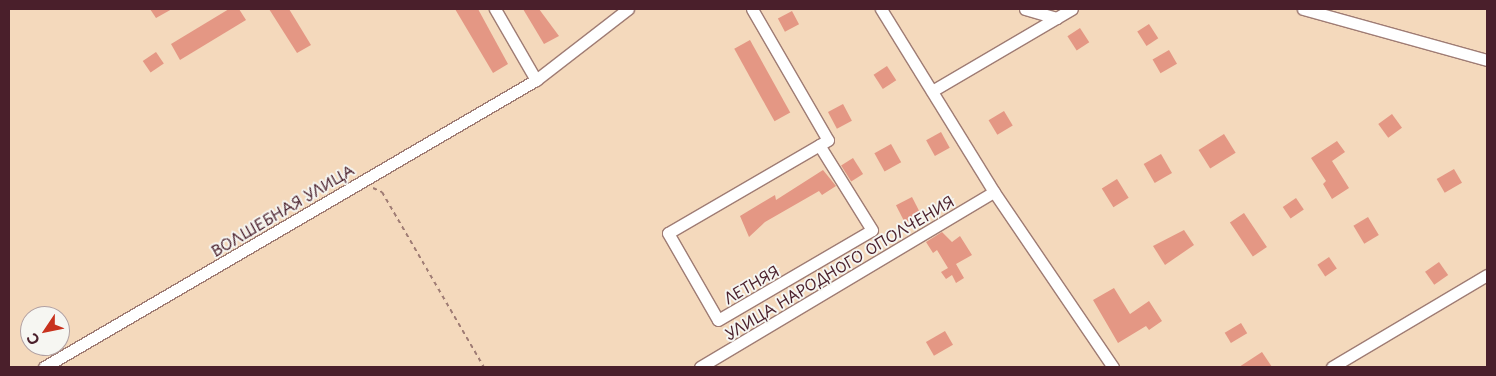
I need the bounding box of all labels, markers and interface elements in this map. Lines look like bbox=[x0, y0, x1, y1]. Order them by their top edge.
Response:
street label: ВОЛШЕБНАЯ УЛИЦА bbox=[207, 160, 357, 260]
street label: УЛИЦА НАРОДНОГО ОПОЛЧЕНИЯ bbox=[721, 191, 957, 343]
street label: ЛЕТНЯЯ bbox=[720, 261, 782, 307]
north arrow bbox=[20, 306, 70, 356]
text: С bbox=[21, 329, 45, 349]

